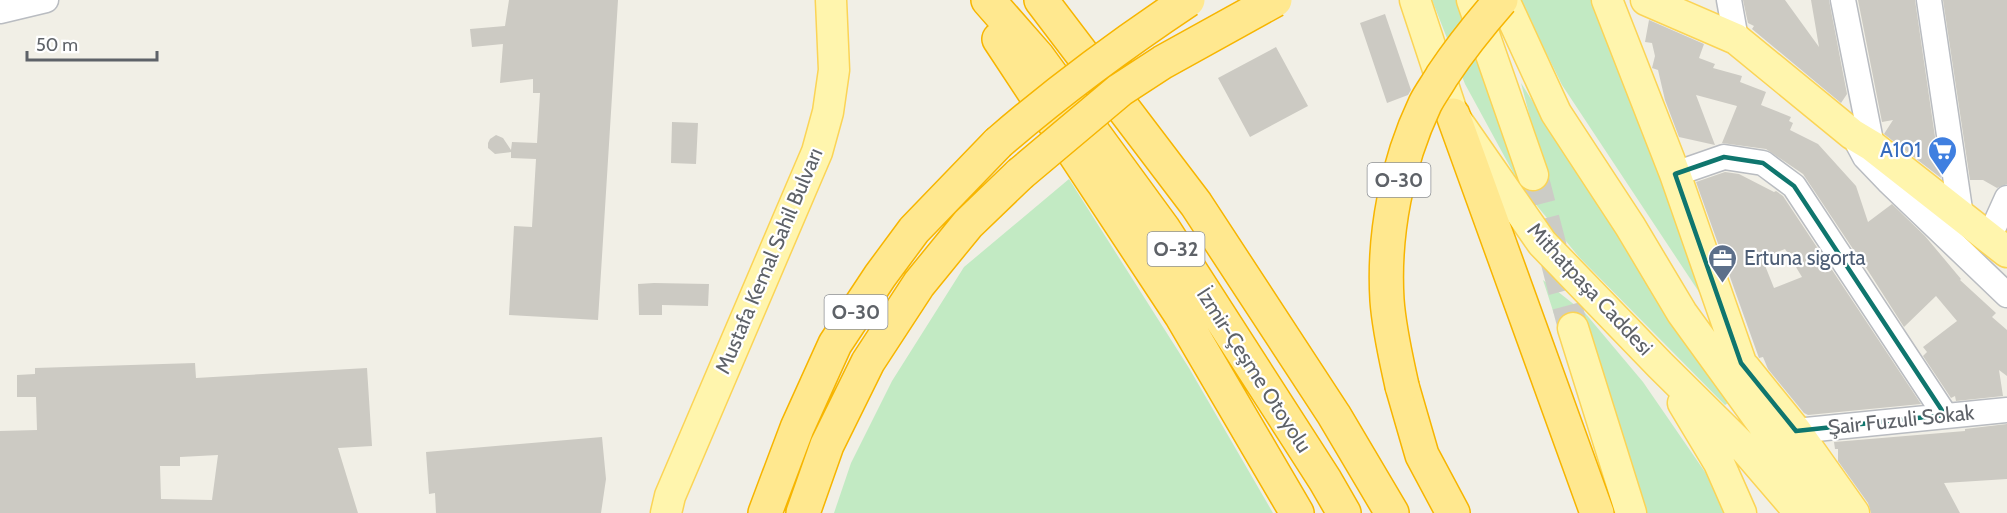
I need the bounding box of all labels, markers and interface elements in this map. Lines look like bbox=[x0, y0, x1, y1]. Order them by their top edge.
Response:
scale bar bbox=[27, 24, 158, 62]
text: 50 m bbox=[36, 34, 78, 56]
supermarket icon: A101 bbox=[1926, 134, 1958, 176]
place label: A101 bbox=[1880, 137, 1921, 162]
street label: Mustafa Kemal Sahil Bulvarı bbox=[710, 144, 827, 377]
road number: O-30 bbox=[1368, 163, 1430, 197]
street label: Mithatpaşa Caddesi bbox=[1523, 217, 1658, 360]
road number: O-32 bbox=[1148, 232, 1204, 266]
office icon: Ertuna sigorta bbox=[1707, 242, 1739, 284]
place label: Ertuna sigorta bbox=[1744, 245, 1866, 270]
street label: İzmir-Çeşme Otoyolu bbox=[1192, 283, 1317, 457]
road number: O-30 bbox=[824, 295, 888, 329]
street label: Şair Fuzuli Sokak bbox=[1827, 399, 1976, 440]

